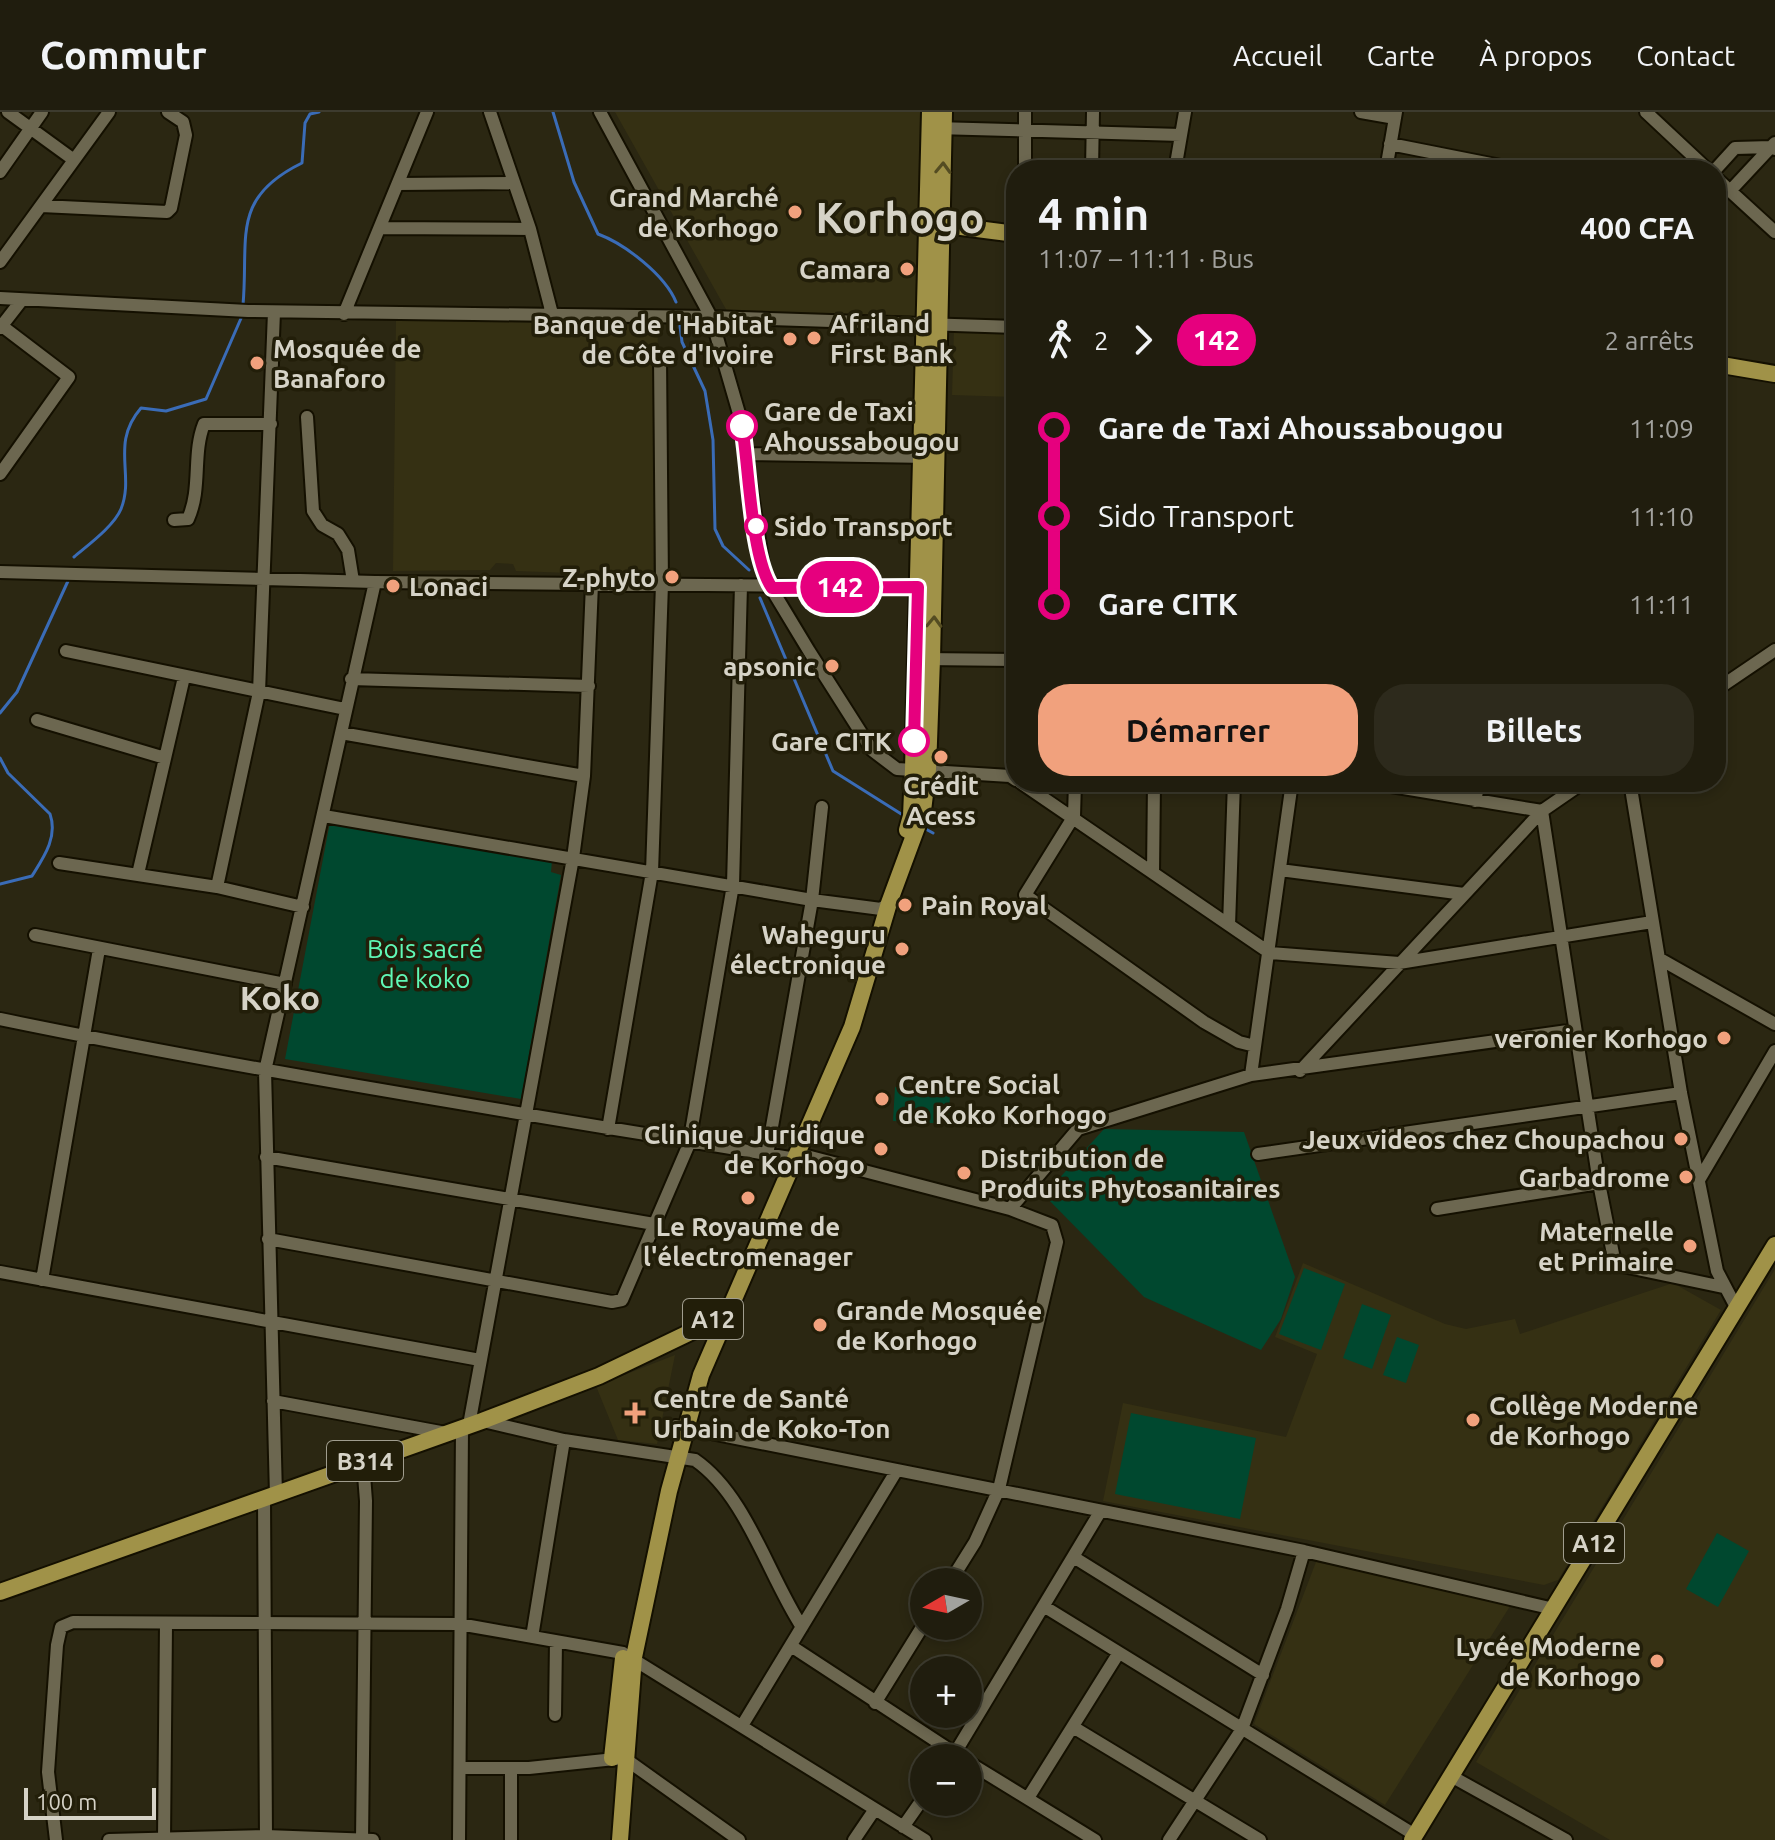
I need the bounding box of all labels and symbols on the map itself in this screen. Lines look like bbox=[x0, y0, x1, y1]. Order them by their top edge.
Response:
one-way arrow bbox=[934, 161, 952, 174]
place label: Grand Marché de Korhogo bbox=[609, 183, 779, 242]
district label: Korhogo bbox=[816, 194, 984, 241]
marker: Grand Marché de Korhogo bbox=[786, 203, 804, 221]
place label: Camara bbox=[799, 255, 891, 284]
marker: Camara bbox=[898, 260, 916, 278]
place label: Afriland First Bank bbox=[830, 309, 954, 368]
place label: Banque de l'Habitat de Côte d'Ivoire bbox=[533, 310, 774, 369]
marker: Afriland First Bank bbox=[805, 329, 823, 347]
marker: Banque de l'Habitat de Côte d'Ivoire bbox=[781, 330, 799, 348]
place label: Mosquée de Banaforo bbox=[273, 334, 422, 393]
marker: Mosquée de Banaforo bbox=[248, 354, 266, 372]
place label: Gare de Taxi Ahoussabougou bbox=[764, 397, 960, 456]
marker: Gare de Taxi Ahoussabougou bbox=[727, 411, 757, 441]
place label: Sido Transport bbox=[774, 512, 953, 541]
marker: Sido Transport bbox=[745, 515, 767, 537]
line badge: 142 bbox=[794, 561, 886, 613]
place label: Z-phyto bbox=[562, 563, 656, 592]
marker: Z-phyto bbox=[663, 568, 681, 586]
place label: Lonaci bbox=[409, 572, 488, 601]
marker: Lonaci bbox=[384, 577, 402, 595]
one-way arrow bbox=[925, 615, 942, 628]
place label: apsonic bbox=[723, 652, 816, 681]
marker: apsonic bbox=[823, 657, 841, 675]
marker: Gare CITK bbox=[899, 726, 929, 756]
place label: Gare CITK bbox=[771, 727, 893, 756]
marker: Crédit Acess bbox=[932, 748, 950, 766]
place label: Crédit Acess bbox=[903, 771, 979, 830]
place label: Pain Royal bbox=[921, 891, 1047, 920]
marker: Pain Royal bbox=[896, 896, 914, 914]
place label: Waheguru électronique bbox=[730, 920, 886, 979]
park label: Bois sacré de koko bbox=[367, 934, 483, 993]
marker: Waheguru électronique bbox=[893, 940, 911, 958]
district label: Koko bbox=[240, 978, 320, 1016]
place label: veronier Korhogo bbox=[1494, 1024, 1708, 1053]
marker: veronier Korhogo bbox=[1715, 1029, 1733, 1047]
place label: Centre Social de Koko Korhogo bbox=[898, 1070, 1107, 1129]
marker: Centre Social de Koko Korhogo bbox=[873, 1090, 891, 1108]
place label: Clinique Juridique de Korhogo bbox=[644, 1120, 865, 1179]
place label: Jeux videos chez Choupachou bbox=[1302, 1125, 1665, 1154]
marker: Jeux videos chez Choupachou bbox=[1672, 1130, 1690, 1148]
marker: Clinique Juridique de Korhogo bbox=[872, 1140, 890, 1158]
place label: Distribution de Produits Phytosanitaires bbox=[980, 1144, 1281, 1203]
place label: Garbadrome bbox=[1518, 1163, 1670, 1192]
marker: Distribution de Produits Phytosanitaires bbox=[955, 1164, 973, 1182]
marker: Garbadrome bbox=[1677, 1168, 1695, 1186]
marker: Le Royaume de l'électromenager bbox=[739, 1189, 757, 1207]
place label: Le Royaume de l'électromenager bbox=[643, 1212, 853, 1271]
place label: Maternelle et Primaire bbox=[1538, 1217, 1674, 1276]
marker: Maternelle et Primaire bbox=[1681, 1237, 1699, 1255]
place label: Grande Mosquée de Korhogo bbox=[836, 1296, 1042, 1355]
road number: A12 bbox=[683, 1299, 743, 1339]
marker: Grande Mosquée de Korhogo bbox=[811, 1316, 829, 1334]
place label: Centre de Santé Urbain de Koko-Ton bbox=[653, 1384, 891, 1443]
place label: Collège Moderne de Korhogo bbox=[1489, 1391, 1698, 1450]
marker: Centre de Santé Urbain de Koko-Ton bbox=[624, 1402, 646, 1424]
marker: Collège Moderne de Korhogo bbox=[1464, 1411, 1482, 1429]
road number: B314 bbox=[327, 1441, 403, 1481]
road number: A12 bbox=[1564, 1523, 1624, 1563]
north arrow bbox=[910, 1568, 982, 1640]
place label: Lycée Moderne de Korhogo bbox=[1456, 1632, 1641, 1691]
marker: Lycée Moderne de Korhogo bbox=[1648, 1652, 1666, 1670]
scale bar bbox=[24, 1784, 156, 1820]

